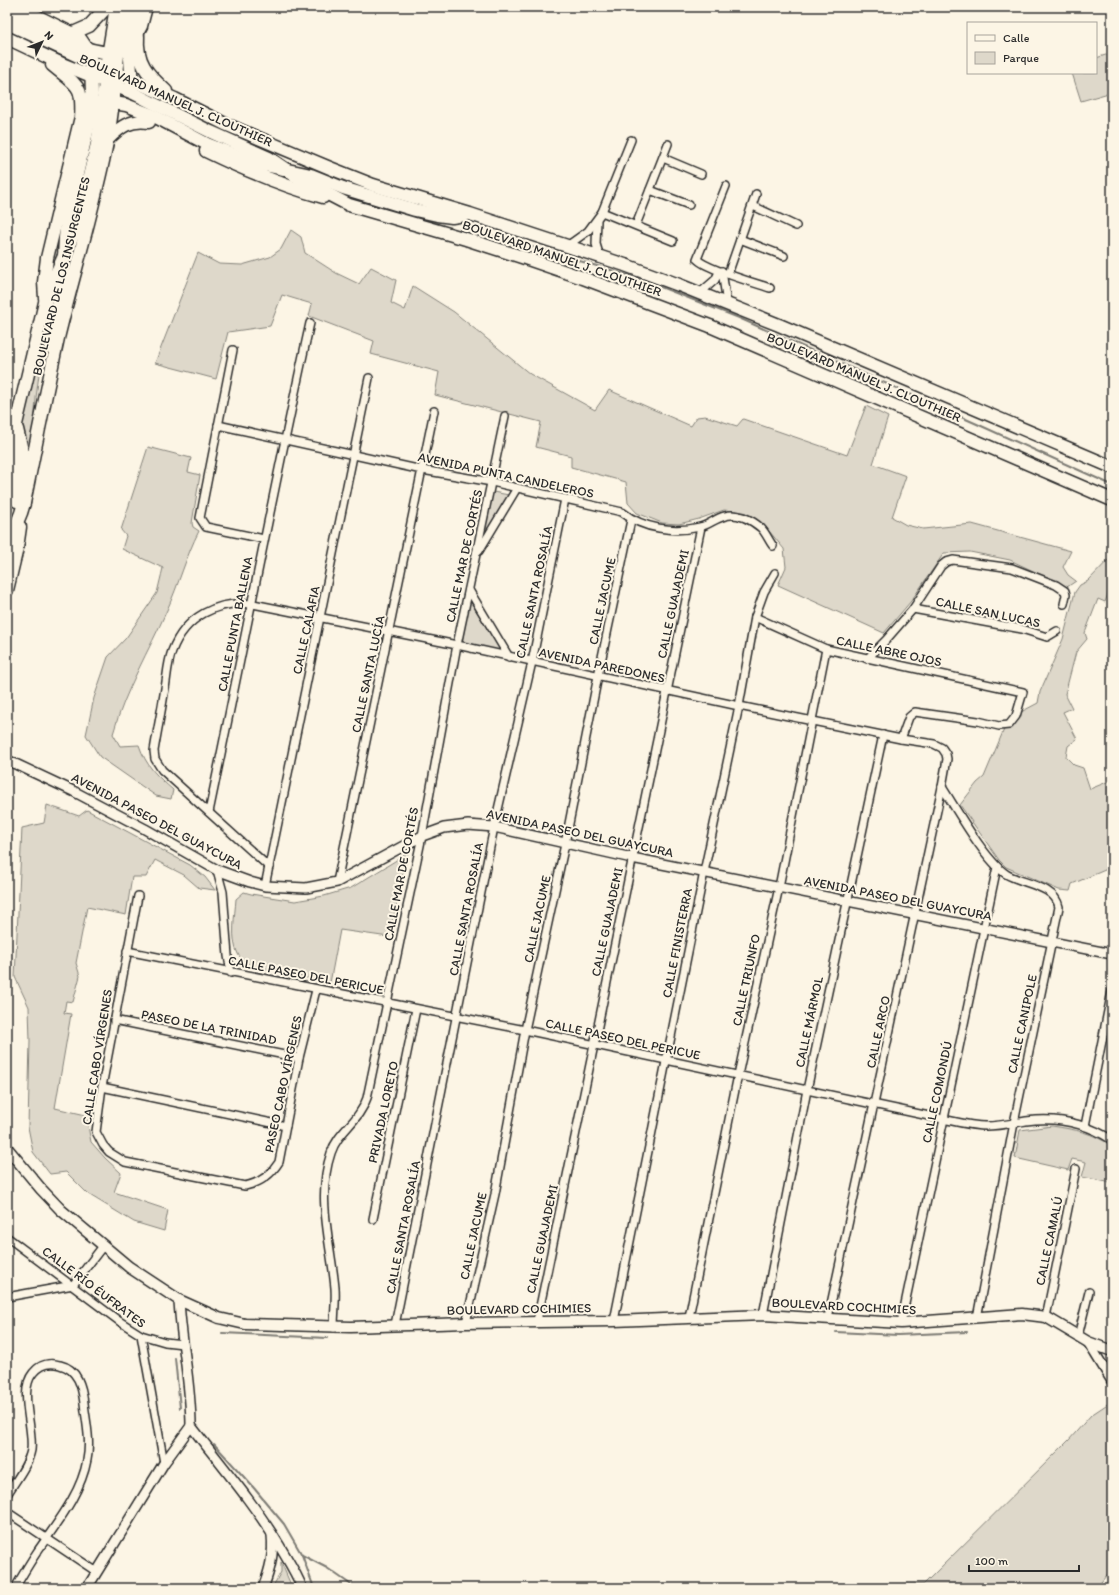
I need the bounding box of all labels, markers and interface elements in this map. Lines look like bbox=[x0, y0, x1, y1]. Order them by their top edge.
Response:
north arrow bbox=[22, 22, 62, 62]
legend bbox=[967, 22, 1097, 74]
text: N bbox=[42, 28, 56, 43]
text: Calle bbox=[1003, 31, 1030, 45]
street label: BOULEVARD MANUEL J. CLOUTHIER bbox=[77, 51, 275, 149]
text: Parque bbox=[1003, 51, 1039, 65]
street label: BOULEVARD DE LOS INSURGENTES bbox=[29, 175, 93, 377]
street label: BOULEVARD MANUEL J. CLOUTHIER bbox=[460, 217, 664, 299]
street label: BOULEVARD MANUEL J. CLOUTHIER bbox=[765, 329, 963, 425]
street label: AVENIDA PUNTA CANDELEROS bbox=[417, 449, 595, 501]
street label: CALLE MAR DE CORTÉS bbox=[443, 488, 485, 624]
street label: CALLE SANTA ROSALÍA bbox=[513, 523, 556, 660]
street label: CALLE GUAJADEMI bbox=[654, 548, 692, 660]
street label: CALLE PUNTA BALLENA bbox=[215, 554, 256, 693]
street label: CALLE JACUME bbox=[585, 556, 619, 646]
street label: CALLE CALAFIA bbox=[289, 584, 323, 676]
street label: CALLE SAN LUCAS bbox=[934, 594, 1042, 630]
street label: CALLE SANTA LUCÍA bbox=[348, 613, 388, 734]
street label: CALLE ABRE OJOS bbox=[835, 633, 943, 669]
street label: AVENIDA PAREDONES bbox=[538, 644, 666, 686]
street label: AVENIDA PASEO DEL GUAYCURA bbox=[69, 770, 245, 873]
street label: CALLE MAR DE CORTÉS bbox=[381, 806, 421, 942]
street label: AVENIDA PASEO DEL GUAYCURA bbox=[485, 806, 676, 860]
street label: CALLE SANTA ROSALÍA bbox=[446, 840, 486, 977]
street label: CALLE GUAJADEMI bbox=[588, 866, 626, 978]
street label: AVENIDA PASEO DEL GUAYCURA bbox=[803, 872, 994, 924]
street label: CALLE JACUME bbox=[520, 874, 554, 964]
street label: CALLE FINISTERRA bbox=[659, 886, 695, 999]
street label: CALLE TRIUNFO bbox=[729, 933, 763, 1027]
street label: CALLE PASEO DEL PERICUE bbox=[227, 953, 385, 997]
street label: CALLE CANIPOLE bbox=[1004, 973, 1040, 1075]
street label: CALLE MÁRMOL bbox=[792, 975, 826, 1069]
street label: CALLE CABO VÍRGENES bbox=[79, 988, 115, 1126]
street label: CALLE ARCO bbox=[863, 994, 893, 1070]
street label: PASEO DE LA TRINIDAD bbox=[140, 1007, 278, 1048]
street label: PASEO CABO VÍRGENES bbox=[261, 1014, 305, 1154]
street label: CALLE PASEO DEL PERICUE bbox=[544, 1015, 702, 1063]
street label: CALLE COMONDÚ bbox=[919, 1040, 955, 1144]
street label: PRIVADA LORETO bbox=[365, 1060, 401, 1164]
street label: CALLE SANTA ROSALÍA bbox=[383, 1158, 423, 1295]
street label: CALLE GUAJADEMI bbox=[523, 1183, 561, 1295]
street label: CALLE JACUME bbox=[456, 1191, 490, 1281]
street label: CALLE CAMALÚ bbox=[1032, 1195, 1066, 1287]
street label: CALLE RÍO ÉUFRATES bbox=[39, 1243, 149, 1331]
street label: BOULEVARD COCHIMIES bbox=[771, 1295, 917, 1317]
street label: BOULEVARD COCHIMIES bbox=[447, 1300, 591, 1318]
scale bar bbox=[969, 1547, 1079, 1573]
text: 100 m bbox=[975, 1554, 1008, 1568]

